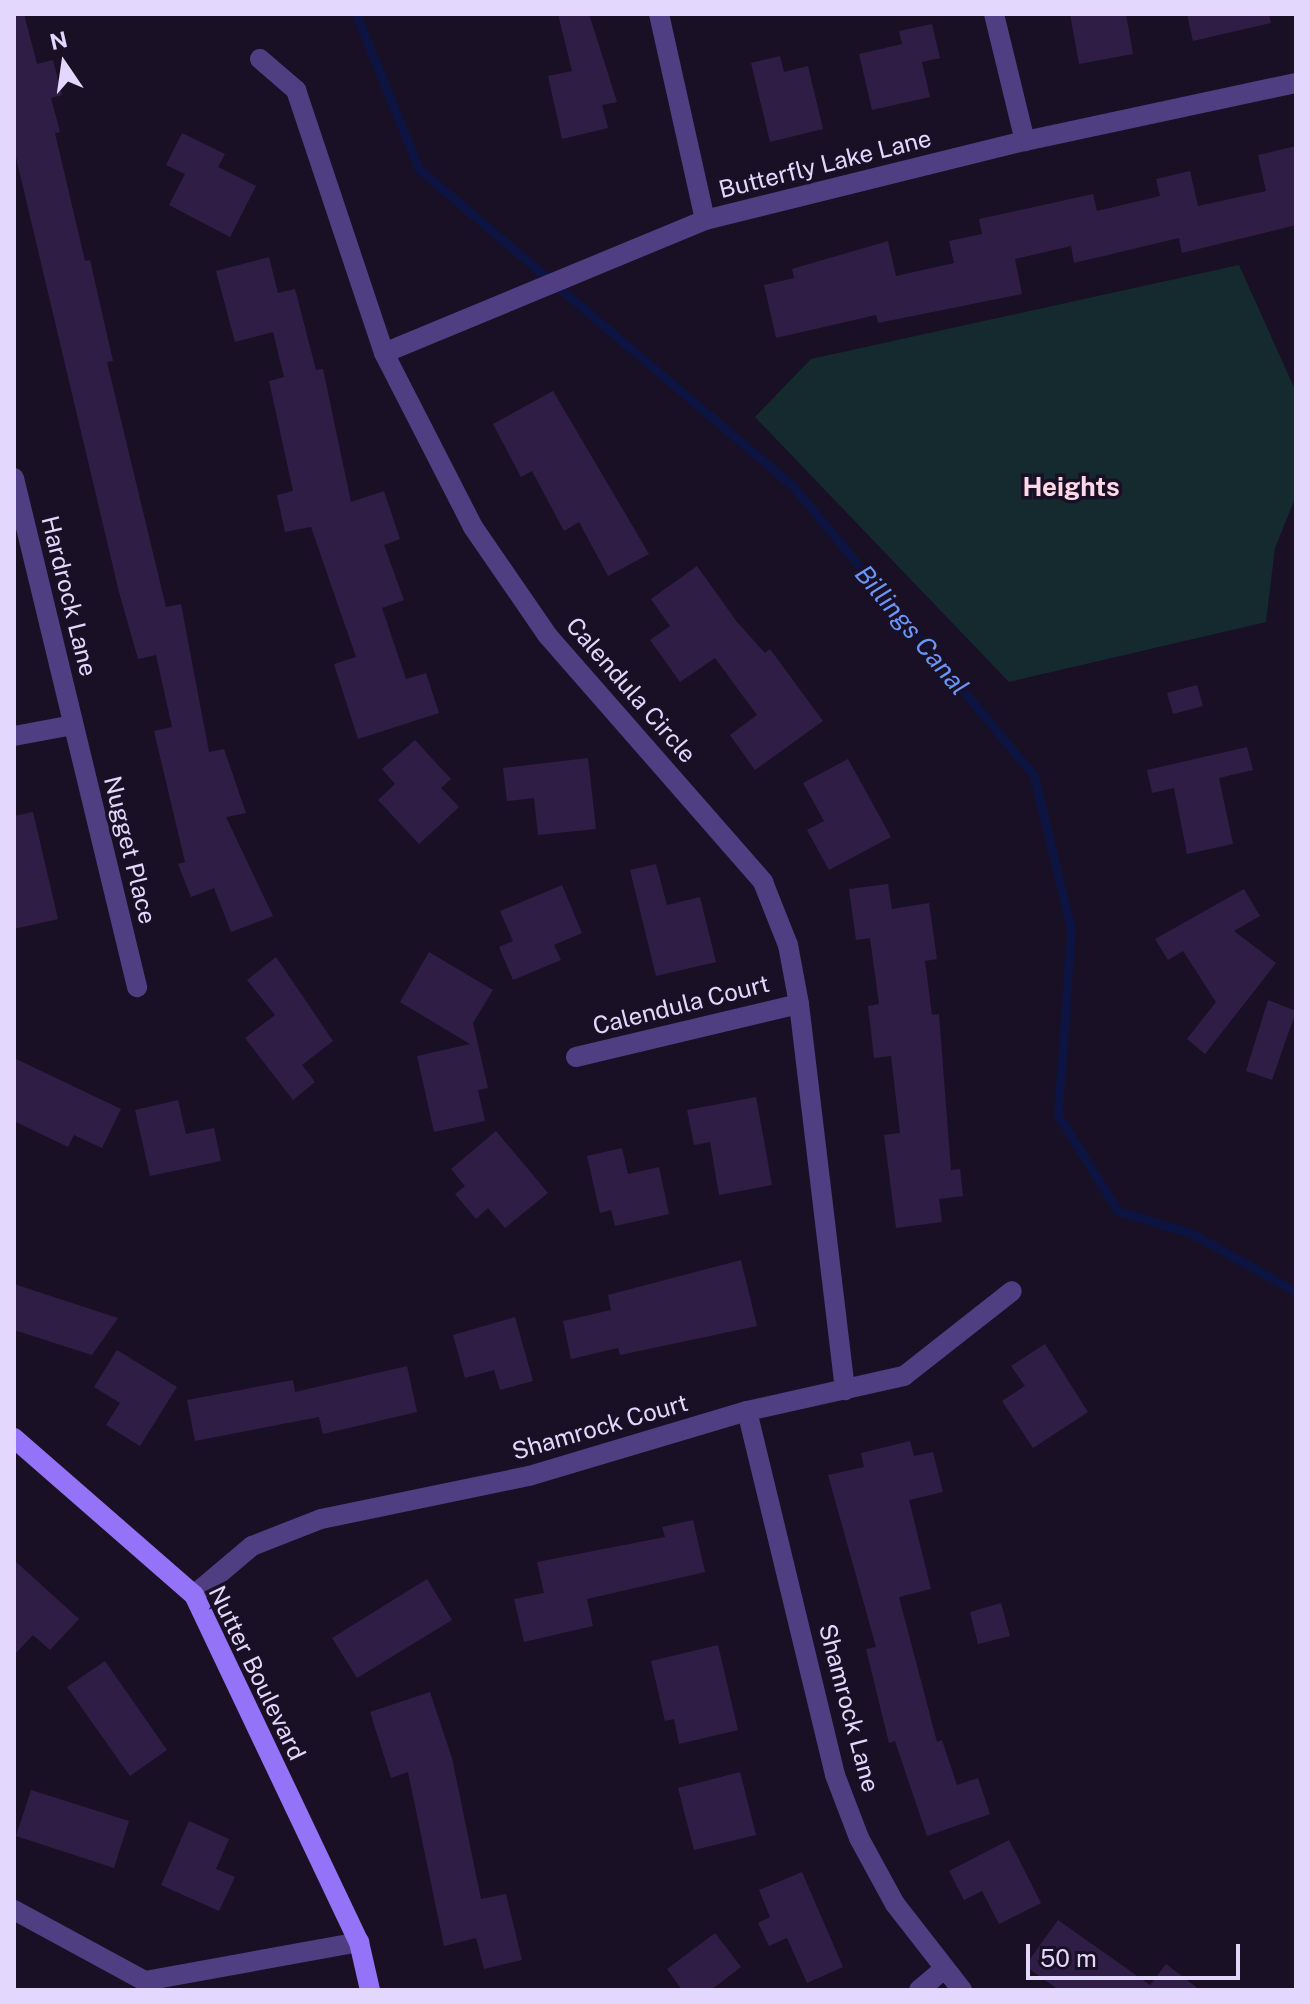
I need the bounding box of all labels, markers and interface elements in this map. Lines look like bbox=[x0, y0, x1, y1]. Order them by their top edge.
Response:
north arrow bbox=[24, 24, 104, 104]
text: N bbox=[47, 26, 70, 55]
street label: Butterfly Lake Lane bbox=[716, 124, 934, 204]
district label: Heights bbox=[1022, 471, 1120, 503]
street label: Hardrock Lane bbox=[35, 513, 103, 679]
water label: Billings Canal bbox=[849, 559, 975, 701]
street label: Calendula Circle bbox=[560, 611, 702, 769]
street label: Nugget Place bbox=[98, 773, 162, 927]
street label: Calendula Court bbox=[590, 969, 772, 1041]
street label: Shamrock Court bbox=[509, 1388, 691, 1466]
street label: Nutter Boulevard bbox=[202, 1581, 312, 1765]
street label: Shamrock Lane bbox=[813, 1621, 885, 1795]
scale bar bbox=[1030, 1928, 1244, 1978]
text: 50 m bbox=[1040, 1944, 1097, 1972]

